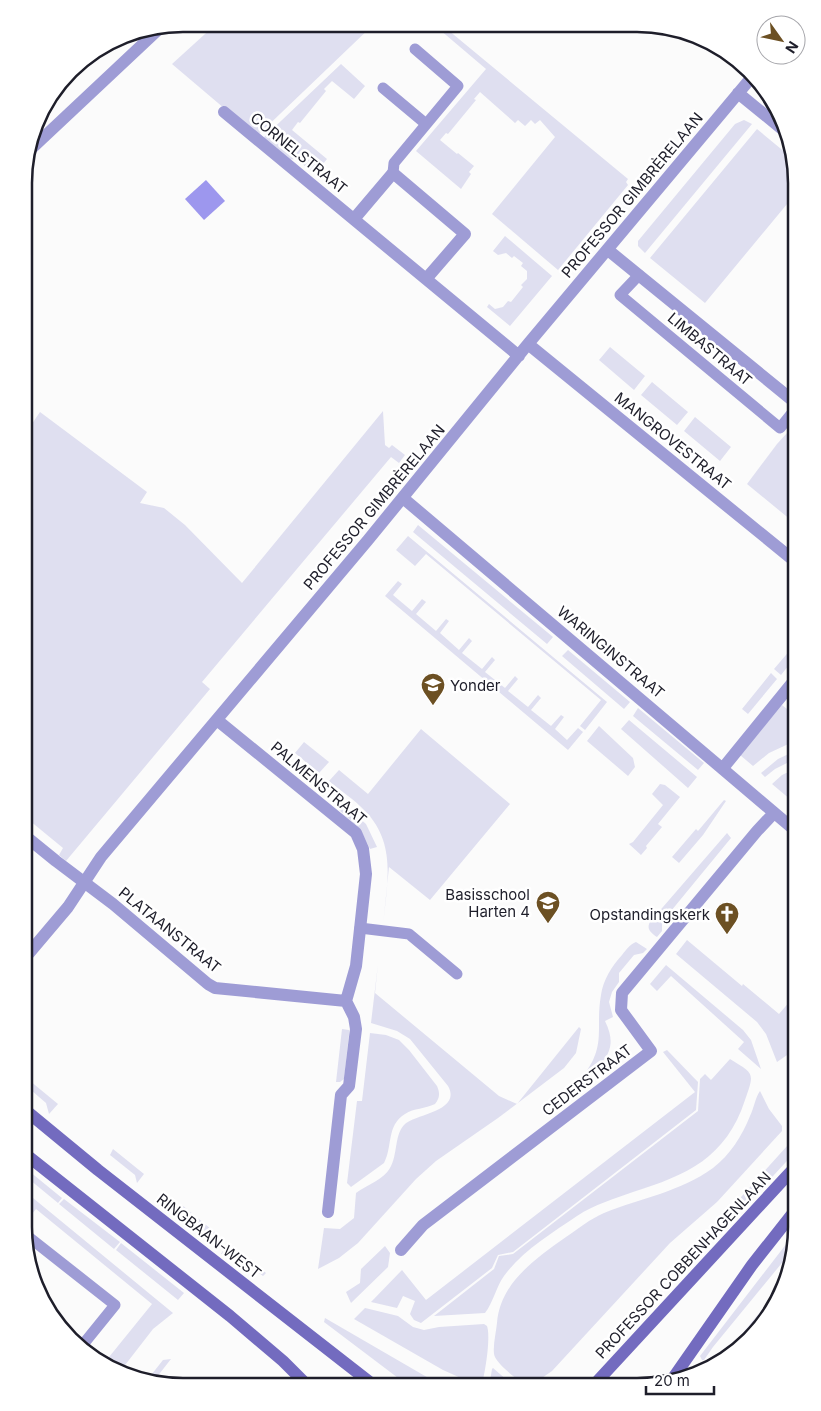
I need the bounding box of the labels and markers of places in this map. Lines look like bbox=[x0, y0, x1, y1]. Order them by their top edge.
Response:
school or university icon: Yonder bbox=[420, 672, 446, 706]
place label: Yonder bbox=[450, 676, 501, 695]
place label: Basisschool Harten 4 bbox=[445, 885, 530, 921]
school or university icon: Basisschool Harten 4 bbox=[535, 890, 561, 924]
church icon: Opstandingskerk bbox=[714, 901, 740, 935]
place label: Opstandingskerk bbox=[590, 905, 711, 924]

